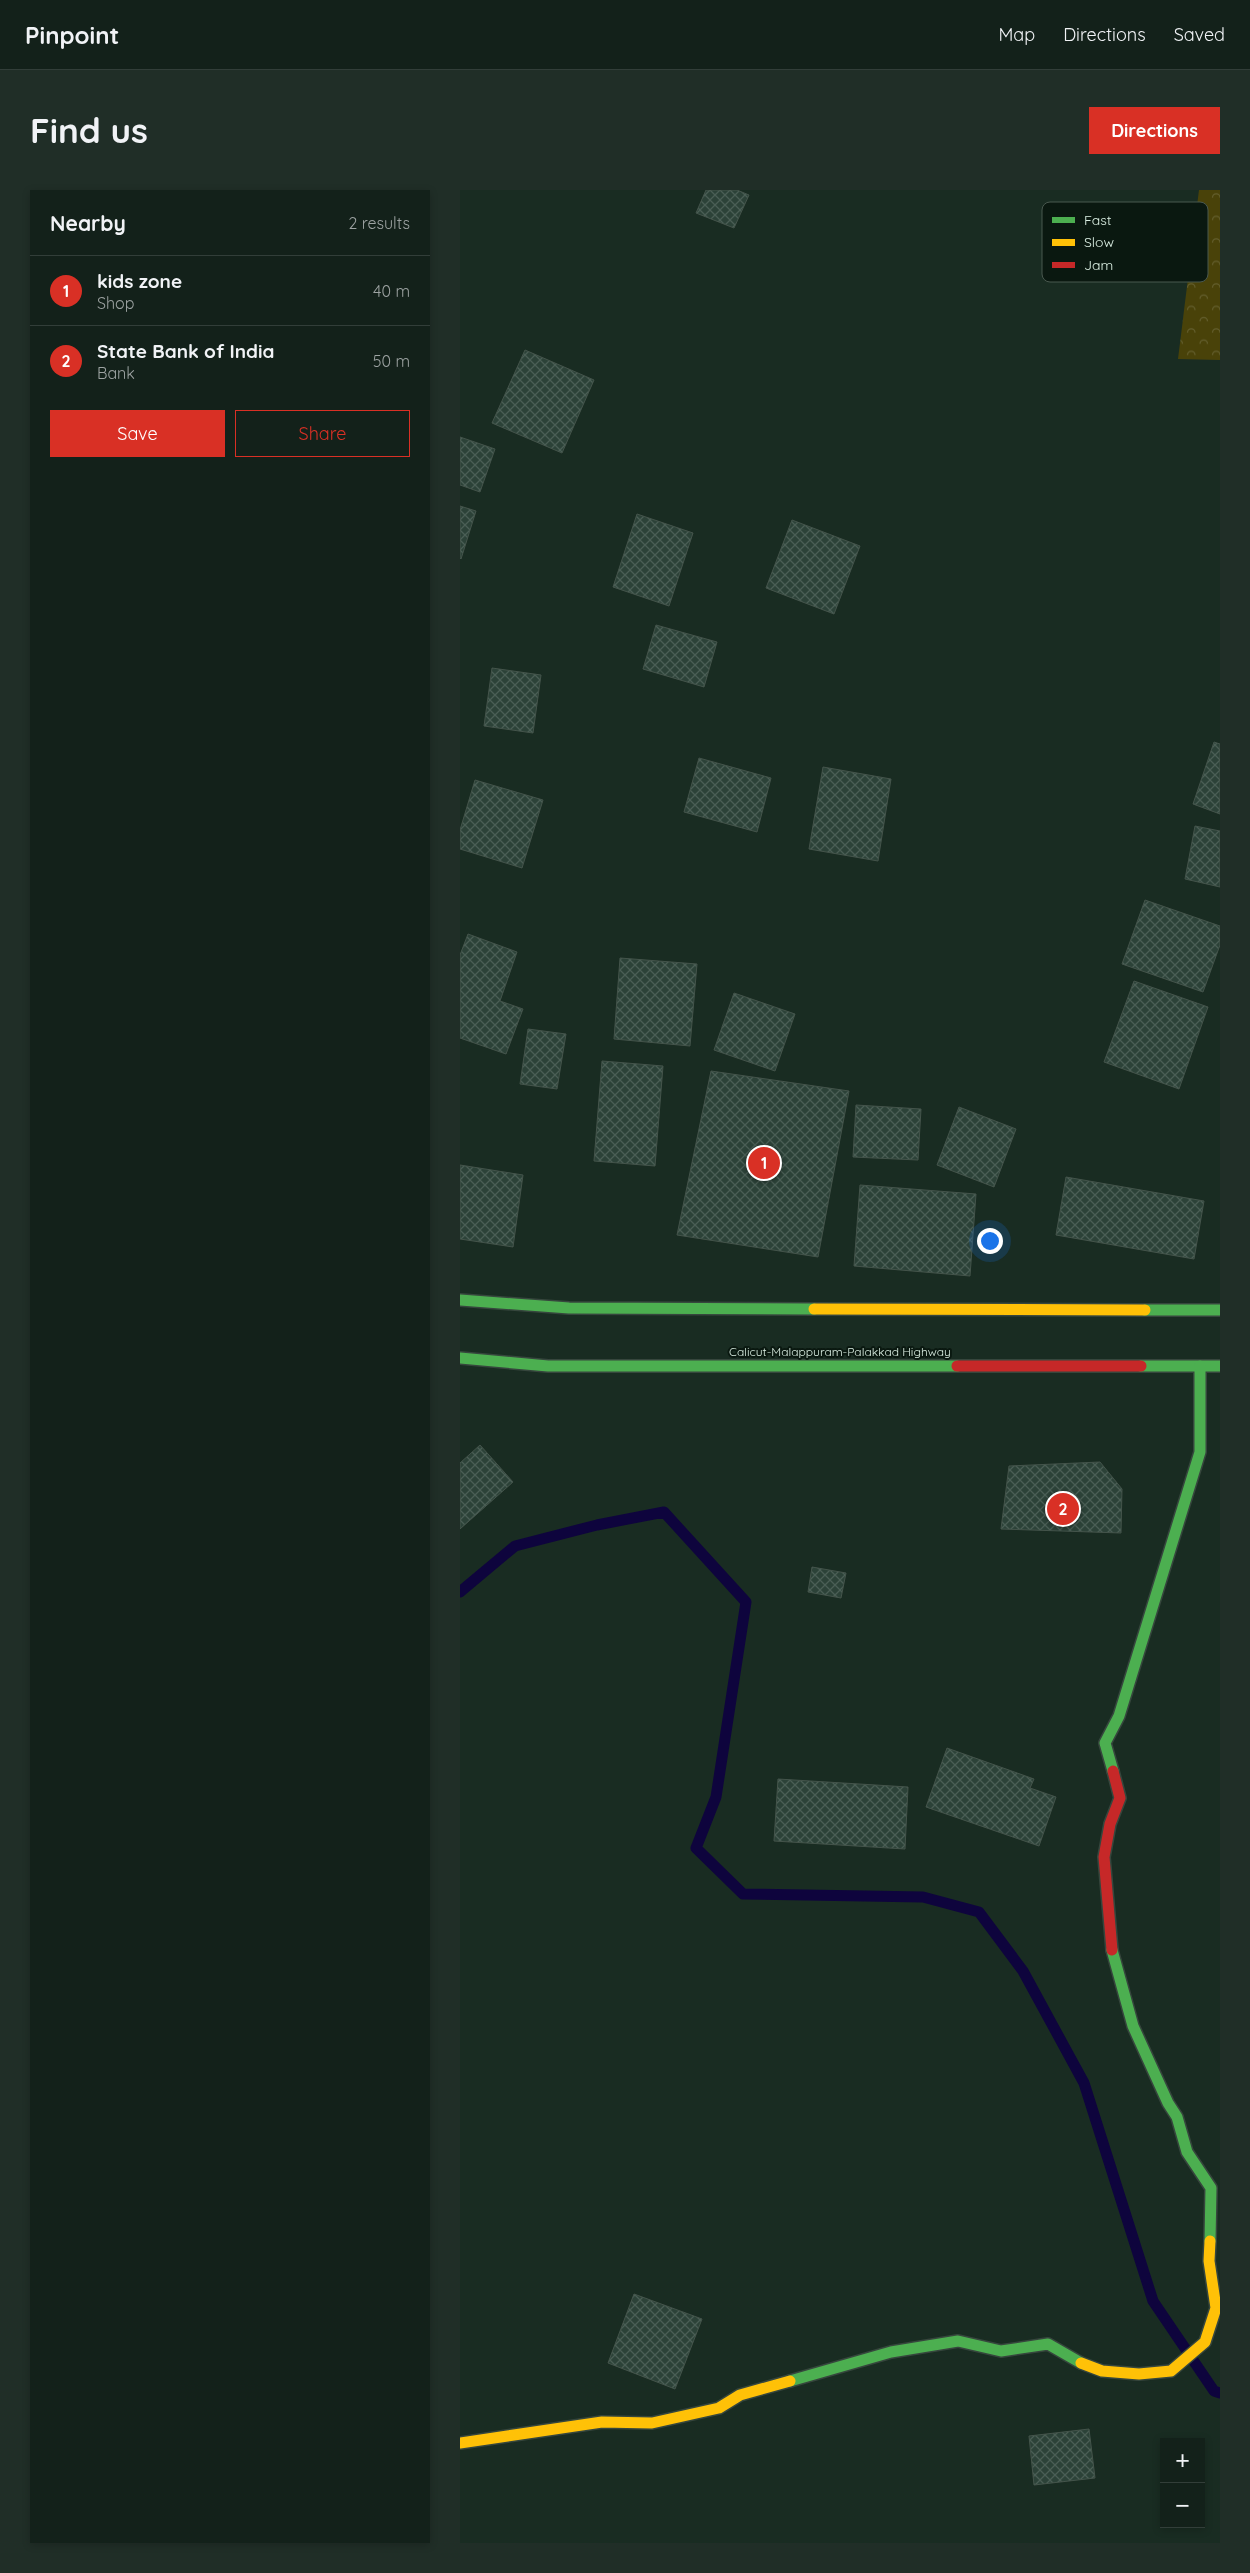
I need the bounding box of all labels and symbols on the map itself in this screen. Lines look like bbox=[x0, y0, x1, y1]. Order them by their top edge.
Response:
legend bbox=[1042, 202, 1208, 282]
text: Fast bbox=[1084, 211, 1112, 229]
text: Slow bbox=[1084, 233, 1114, 251]
text: Jam bbox=[1084, 256, 1113, 274]
pin: 1 bbox=[748, 1144, 780, 1182]
your location bbox=[977, 1228, 1003, 1254]
street label: Calicut-Malappuram-Palakkad Highway bbox=[729, 1344, 951, 1359]
pin: 2 bbox=[1047, 1490, 1079, 1528]

